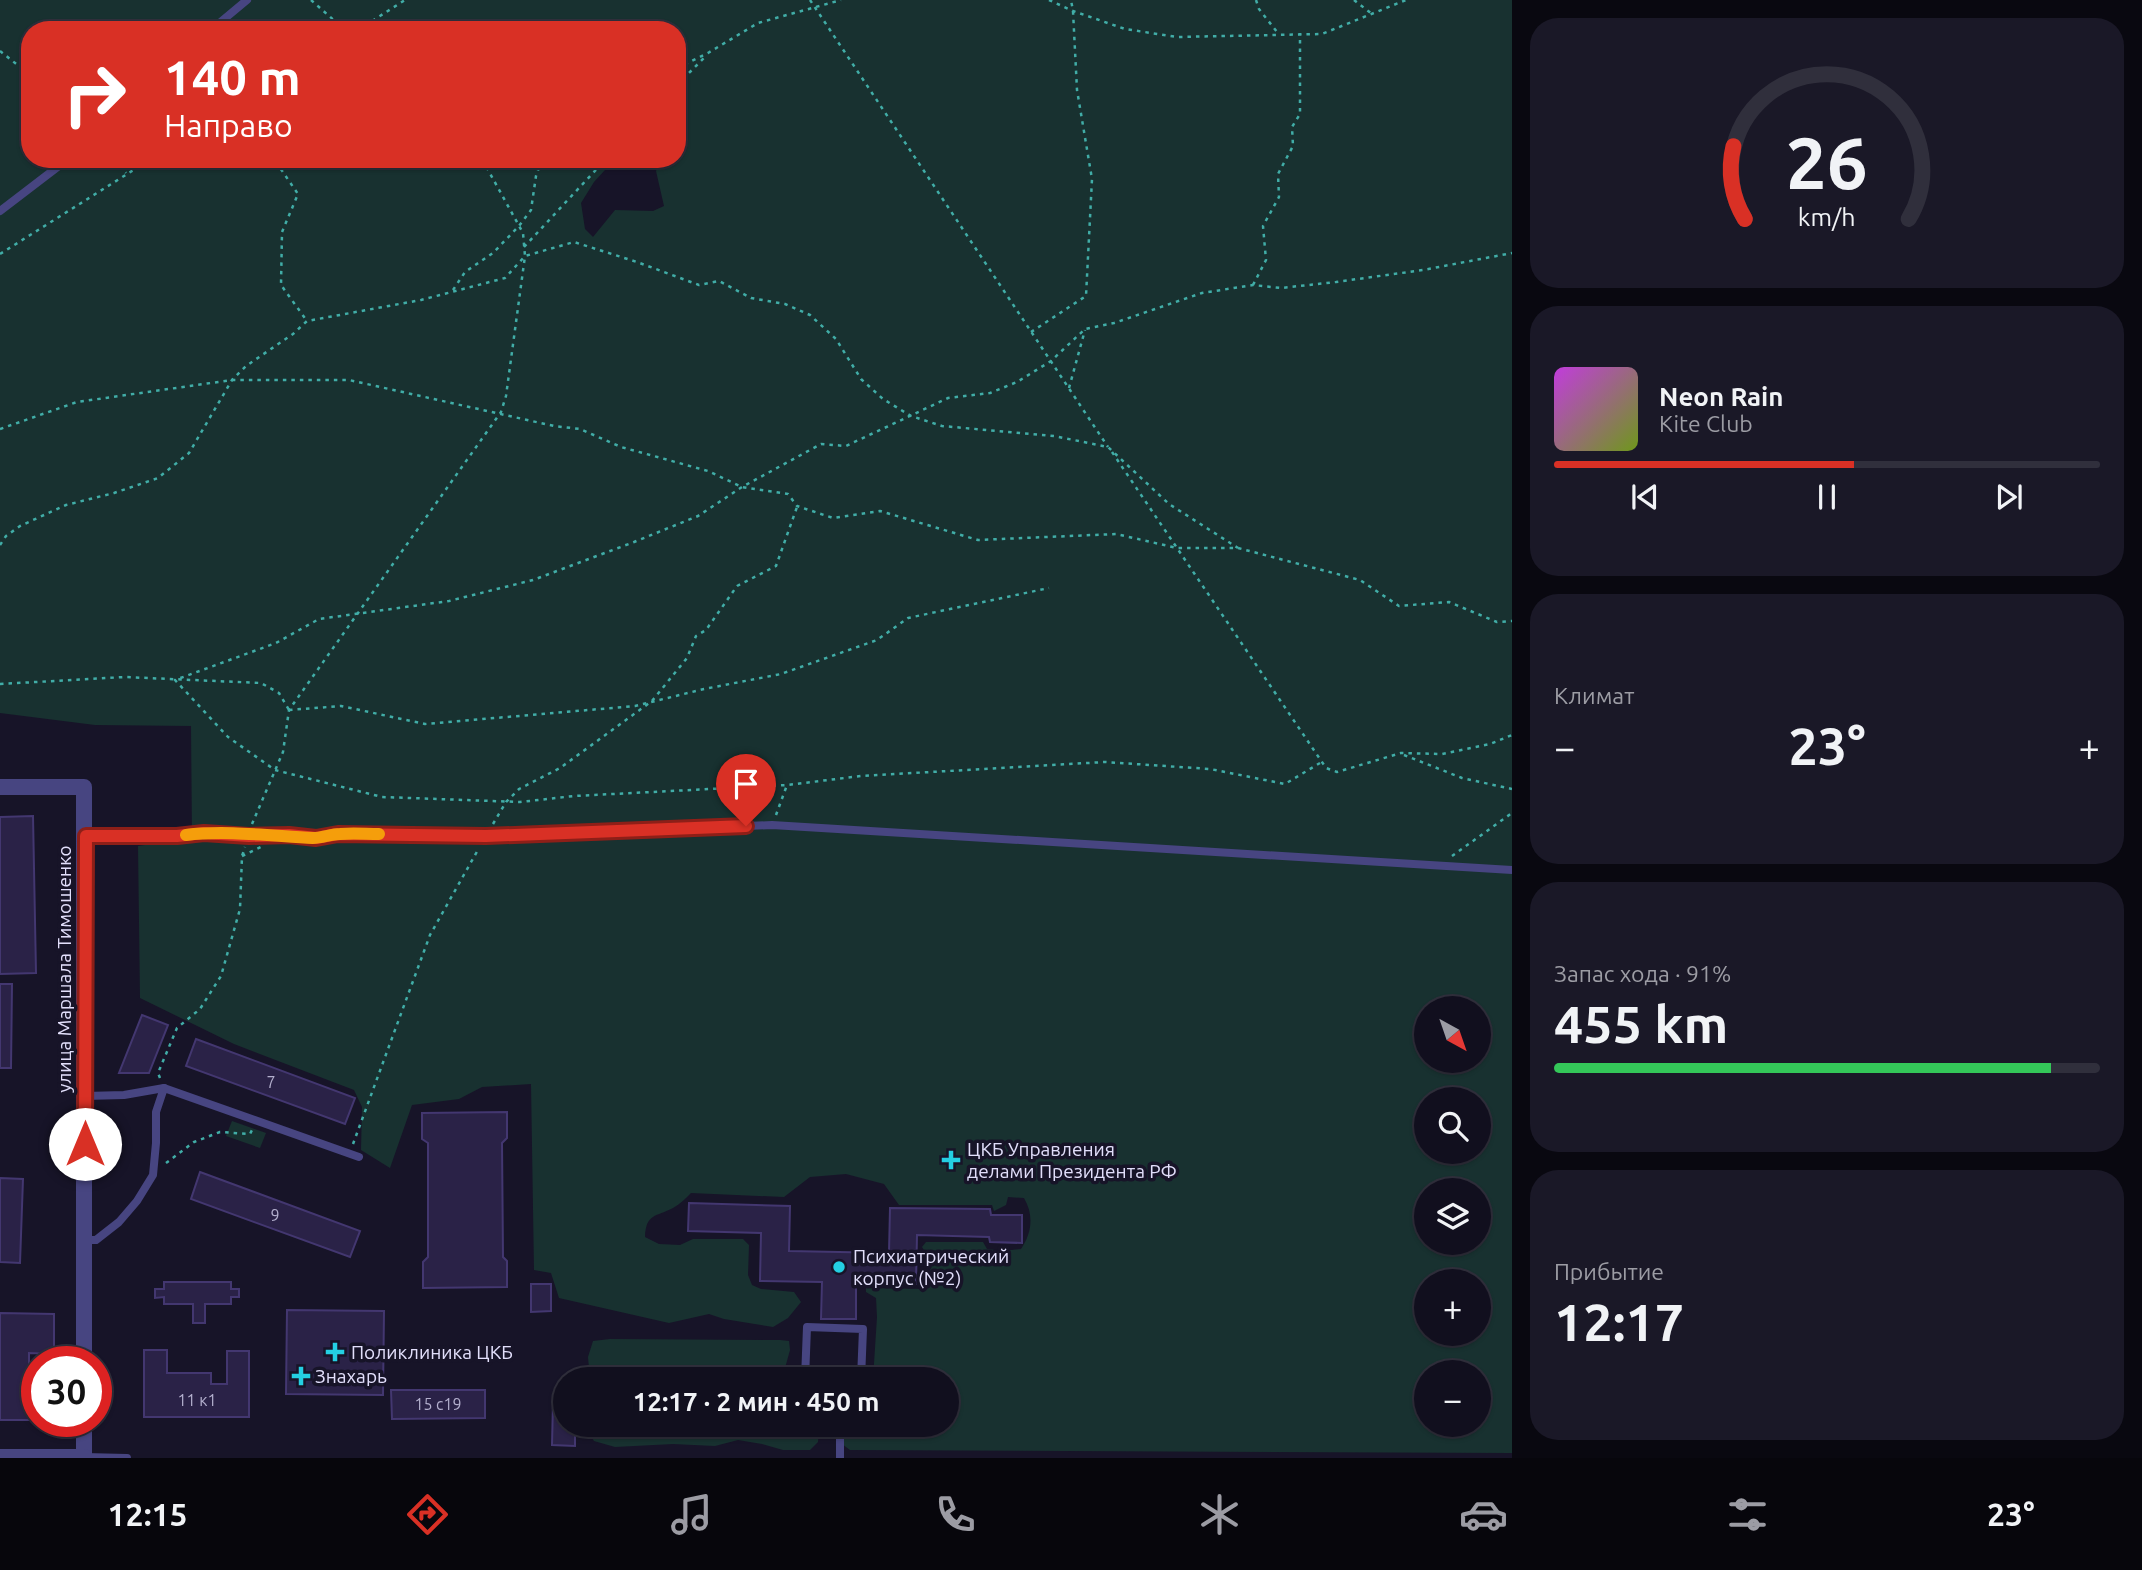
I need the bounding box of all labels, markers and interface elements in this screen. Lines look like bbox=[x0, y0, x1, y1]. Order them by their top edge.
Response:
icon: right bbox=[49, 49, 140, 140]
text: 140 m bbox=[164, 49, 301, 104]
text: Направо bbox=[164, 107, 293, 143]
text: 26 bbox=[1786, 121, 1868, 203]
text: km/h bbox=[1798, 203, 1856, 231]
text: Neon Rain bbox=[1659, 382, 1784, 411]
text: Kite Club bbox=[1659, 411, 1753, 436]
icon: previous bbox=[1626, 478, 1664, 516]
icon: pause bbox=[1808, 478, 1846, 516]
icon: next bbox=[1990, 478, 2028, 516]
text: Климат bbox=[1554, 683, 1634, 708]
text: 23° bbox=[1788, 717, 1866, 775]
text: − bbox=[1554, 726, 1575, 768]
text: + bbox=[2079, 726, 2100, 768]
pin bbox=[716, 754, 776, 826]
icon: arrive bbox=[727, 765, 765, 803]
street label: улица Маршала Тимошенко bbox=[53, 845, 75, 1093]
text: Запас хода · 91% bbox=[1554, 961, 1731, 986]
text: 455 km bbox=[1554, 995, 1728, 1053]
north arrow bbox=[1414, 996, 1491, 1073]
map controls bbox=[1414, 996, 1491, 1437]
house number: 7 bbox=[266, 1073, 276, 1091]
button: search bbox=[1414, 1087, 1491, 1164]
position arrow bbox=[48, 1107, 122, 1181]
place label: ЦКБ Управления делами Президента РФ bbox=[967, 1138, 1177, 1182]
marker: ЦКБ Управления делами Президента РФ bbox=[941, 1150, 961, 1170]
button: layers bbox=[1414, 1178, 1491, 1255]
house number: 9 bbox=[270, 1206, 280, 1224]
place label: Психиатрический корпус (№2) bbox=[853, 1245, 1009, 1289]
marker: Психиатрический корпус (№2) bbox=[831, 1259, 847, 1275]
text: Прибытие bbox=[1554, 1259, 1664, 1284]
button: + bbox=[1414, 1269, 1491, 1346]
text: 12:17 bbox=[1554, 1293, 1684, 1351]
place label: Поликлиника ЦКБ bbox=[351, 1341, 513, 1363]
marker: Поликлиника ЦКБ bbox=[325, 1342, 345, 1362]
speed limit sign: 30 bbox=[21, 1346, 112, 1437]
button: − bbox=[1414, 1360, 1491, 1437]
place label: Знахарь bbox=[315, 1365, 387, 1387]
marker: Знахарь bbox=[293, 1368, 309, 1384]
text: 12:17 · 2 мин · 450 m bbox=[633, 1387, 879, 1416]
house number: 11 к1 bbox=[178, 1391, 216, 1409]
house number: 15 с19 bbox=[414, 1395, 462, 1413]
icon: directions bbox=[403, 1490, 452, 1539]
icon: music bbox=[667, 1490, 716, 1539]
icon: phone bbox=[931, 1490, 980, 1539]
icon: climate bbox=[1195, 1490, 1244, 1539]
icon: car bbox=[1459, 1490, 1508, 1539]
icon: filters bbox=[1723, 1490, 1772, 1539]
text: 12:15 bbox=[108, 1496, 188, 1532]
text: 23° bbox=[1987, 1496, 2034, 1532]

